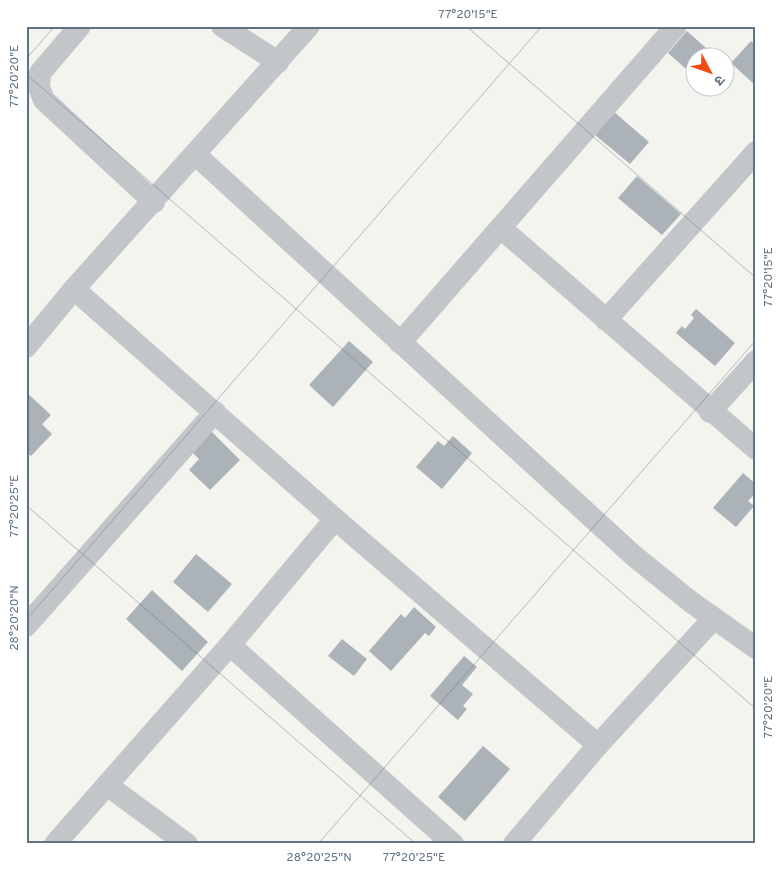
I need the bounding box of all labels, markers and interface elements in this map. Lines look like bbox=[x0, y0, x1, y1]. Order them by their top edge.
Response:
text: 77°20'15"E bbox=[438, 7, 498, 23]
text: 77°20'20"E bbox=[7, 45, 23, 107]
north arrow bbox=[684, 48, 734, 98]
text: उ bbox=[709, 71, 728, 89]
text: 77°20'15"E bbox=[761, 247, 777, 307]
text: 77°20'25"E bbox=[7, 475, 23, 537]
text: 28°20'20"N bbox=[7, 585, 23, 651]
text: 77°20'20"E bbox=[761, 676, 777, 738]
text: 28°20'25"N bbox=[286, 850, 352, 866]
text: 77°20'25"E bbox=[383, 850, 445, 866]

